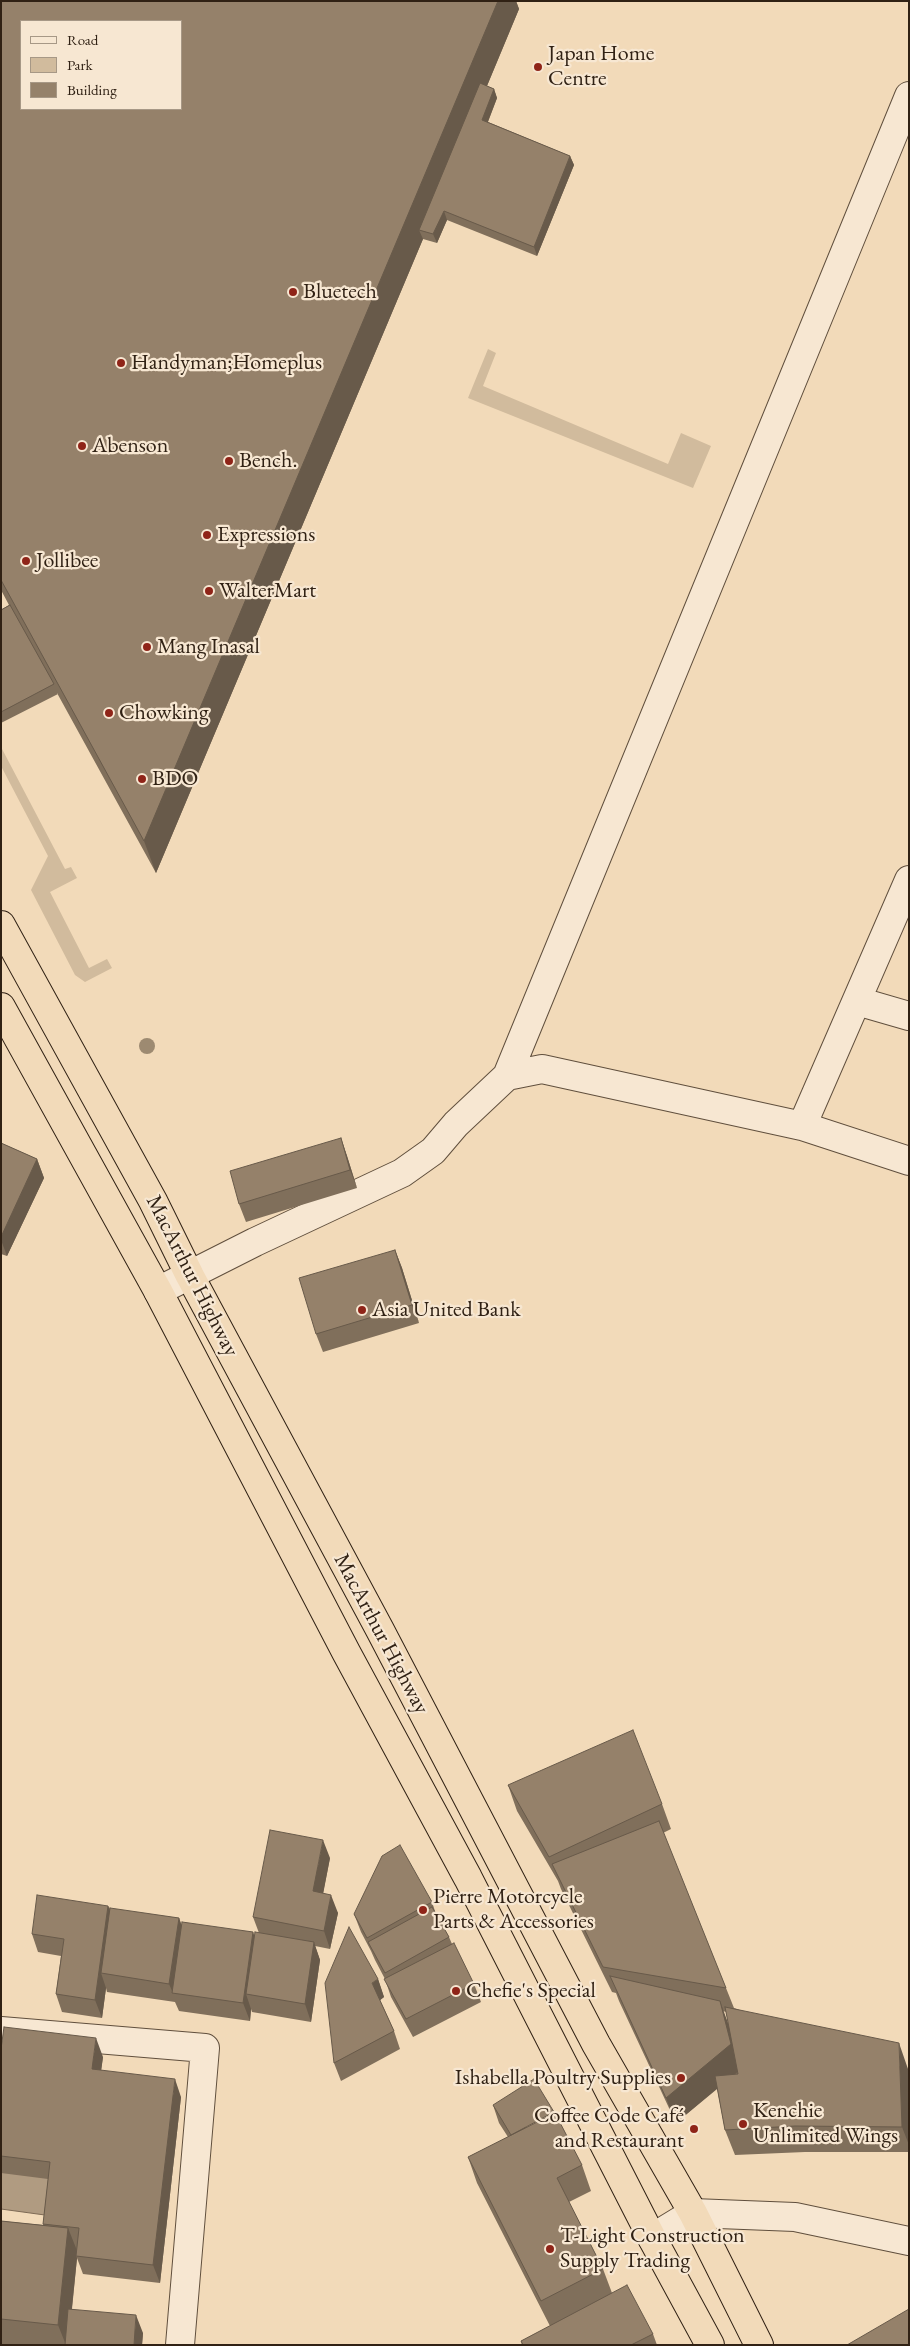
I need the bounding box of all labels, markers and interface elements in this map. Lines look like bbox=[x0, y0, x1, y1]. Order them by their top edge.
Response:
legend bbox=[20, 20, 182, 110]
text: Road bbox=[67, 30, 98, 49]
place label: Japan Home Centre bbox=[548, 41, 654, 92]
text: Park bbox=[67, 55, 93, 74]
marker: Japan Home Centre bbox=[532, 61, 544, 73]
text: Building bbox=[67, 80, 117, 99]
place label: Bluetech bbox=[303, 279, 377, 305]
marker: Bluetech bbox=[287, 286, 299, 298]
place label: Handyman;Homeplus bbox=[131, 350, 322, 376]
marker: Handyman;Homeplus bbox=[115, 357, 127, 369]
place label: Abenson bbox=[92, 433, 168, 459]
marker: Abenson bbox=[76, 440, 88, 452]
place label: Bench. bbox=[239, 448, 297, 474]
marker: Bench. bbox=[223, 455, 235, 467]
place label: Expressions bbox=[217, 522, 315, 548]
marker: Expressions bbox=[201, 529, 213, 541]
place label: Jollibee bbox=[36, 548, 98, 574]
marker: Jollibee bbox=[20, 555, 32, 567]
place label: WalterMart bbox=[219, 578, 316, 604]
marker: WalterMart bbox=[203, 585, 215, 597]
place label: Mang Inasal bbox=[157, 634, 260, 660]
marker: Mang Inasal bbox=[141, 641, 153, 653]
place label: Chowking bbox=[119, 700, 208, 726]
marker: Chowking bbox=[103, 707, 115, 719]
place label: BDO bbox=[152, 766, 198, 792]
marker: BDO bbox=[136, 773, 148, 785]
street label: MacArthur Highway bbox=[140, 1191, 244, 1361]
place label: Asia United Bank bbox=[372, 1297, 521, 1323]
marker: Asia United Bank bbox=[356, 1304, 368, 1316]
street label: MacArthur Highway bbox=[328, 1549, 434, 1719]
place label: Pierre Motorcycle Parts & Accessories bbox=[433, 1884, 594, 1935]
marker: Pierre Motorcycle Parts & Accessories bbox=[417, 1904, 429, 1916]
place label: Chefie's Special bbox=[466, 1978, 596, 2004]
marker: Chefie's Special bbox=[450, 1985, 462, 1997]
place label: Ishabella Poultry Supplies bbox=[455, 2065, 671, 2091]
marker: Ishabella Poultry Supplies bbox=[675, 2072, 687, 2084]
place label: Kenchie Unlimited Wings bbox=[753, 2098, 898, 2150]
place label: Coffee Code Café and Restaurant bbox=[534, 2103, 684, 2154]
marker: Kenchie Unlimited Wings bbox=[737, 2118, 749, 2130]
marker: Coffee Code Café and Restaurant bbox=[688, 2123, 700, 2135]
place label: T-Light Construction Supply Trading bbox=[560, 2223, 745, 2274]
marker: T-Light Construction Supply Trading bbox=[544, 2243, 556, 2255]

